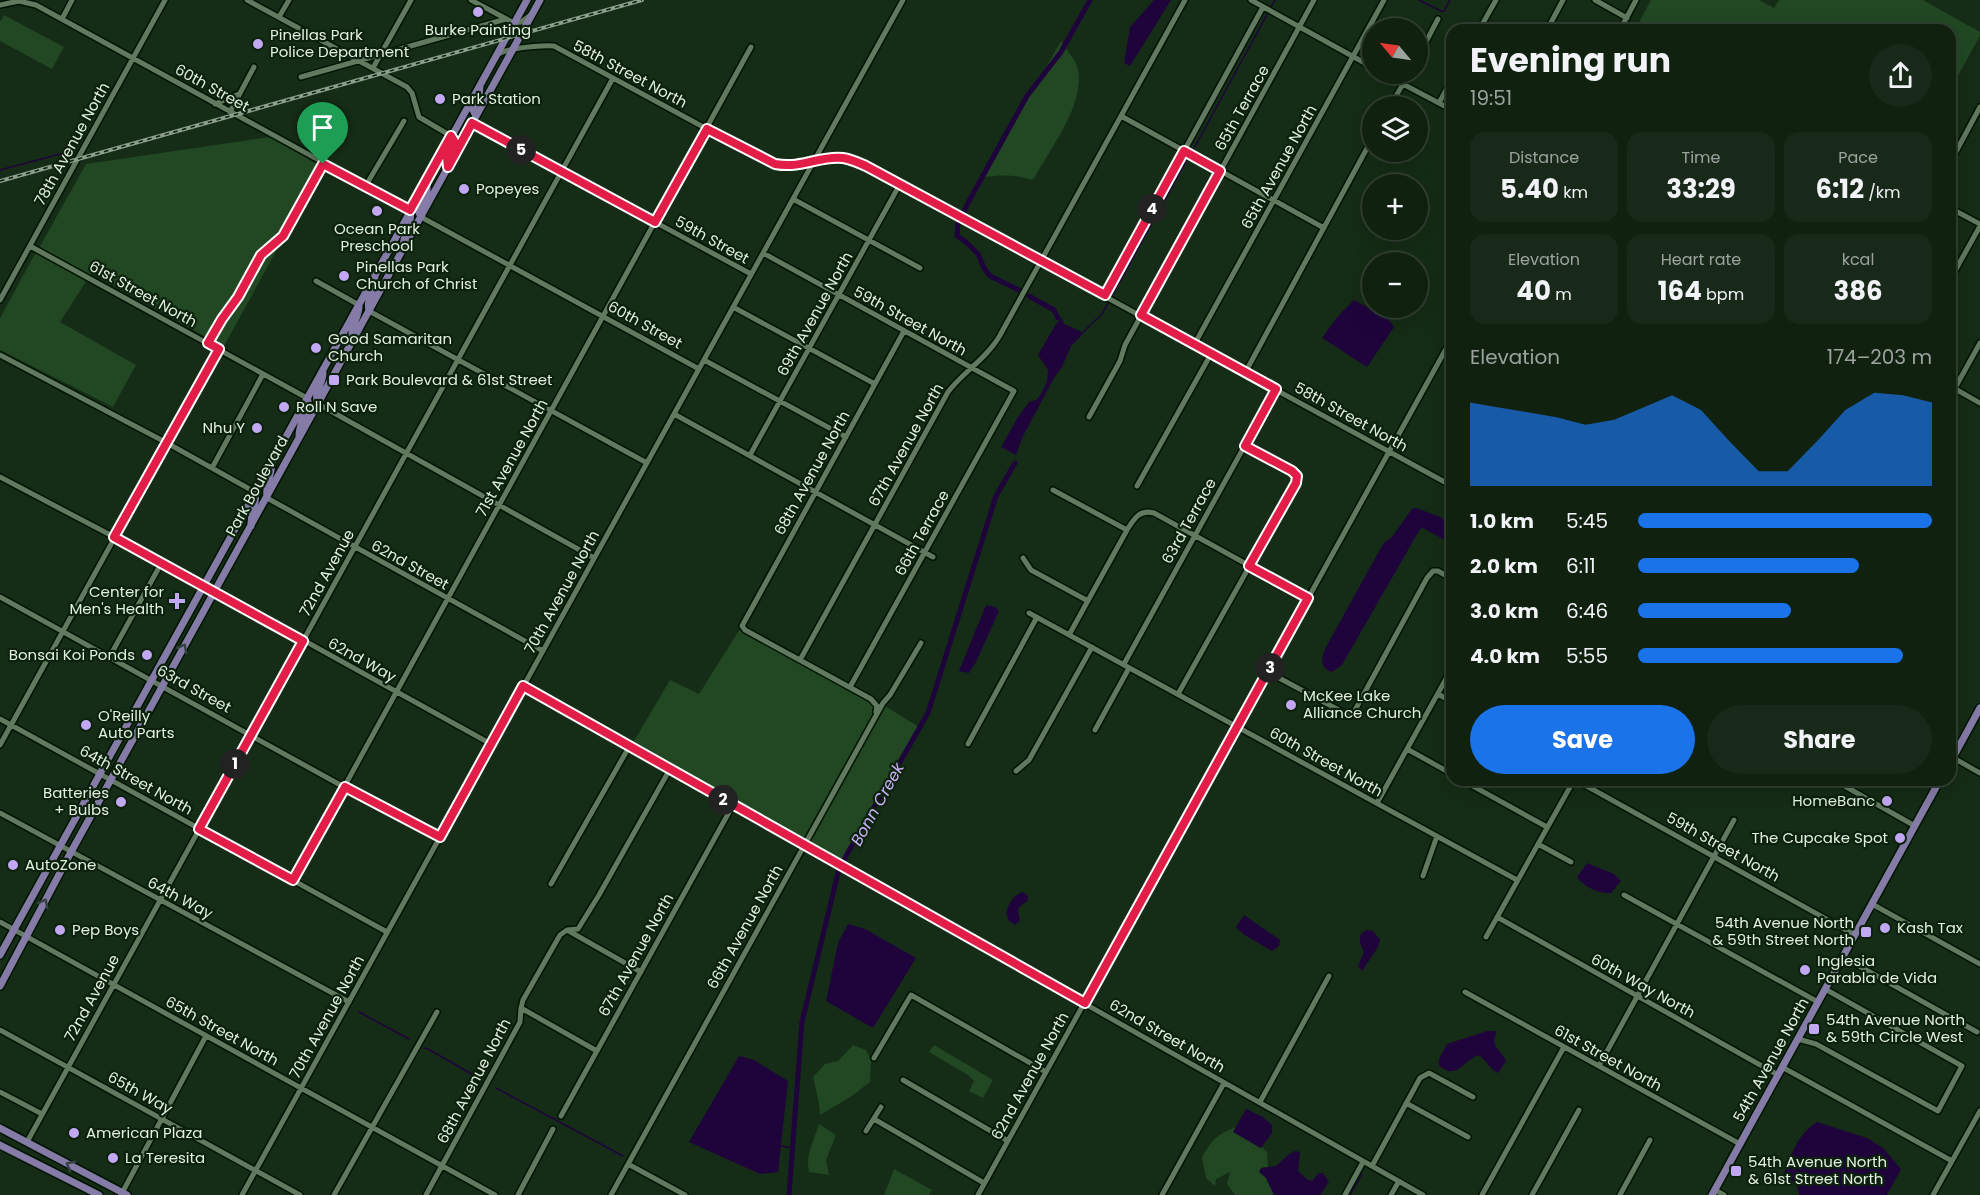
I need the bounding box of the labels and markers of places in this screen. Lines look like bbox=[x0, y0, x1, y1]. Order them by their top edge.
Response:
marker: Burke Painting bbox=[471, 5, 485, 19]
place label: Burke Painting bbox=[425, 19, 531, 40]
place label: Pinellas Park Police Department bbox=[270, 24, 409, 62]
marker: Pinellas Park Police Department bbox=[251, 37, 265, 51]
place label: Park Station bbox=[452, 88, 541, 109]
marker: Park Station bbox=[433, 92, 447, 106]
pin bbox=[297, 102, 348, 164]
pin: 5 bbox=[506, 135, 536, 165]
place label: Popeyes bbox=[476, 178, 539, 199]
marker: Popeyes bbox=[457, 182, 471, 196]
pin: 4 bbox=[1137, 194, 1167, 224]
marker: Ocean Park Preschool bbox=[370, 204, 384, 218]
place label: Ocean Park Preschool bbox=[334, 218, 420, 256]
place label: Pinellas Park Church of Christ bbox=[356, 256, 477, 294]
marker: Pinellas Park Church of Christ bbox=[337, 269, 351, 283]
place label: Good Samaritan Church bbox=[328, 328, 452, 366]
marker: Good Samaritan Church bbox=[309, 341, 323, 355]
place label: Park Boulevard & 61st Street bbox=[346, 369, 552, 390]
marker: Park Boulevard & 61st Street bbox=[327, 373, 341, 387]
place label: Roll N Save bbox=[296, 396, 377, 417]
marker: Roll N Save bbox=[277, 400, 291, 414]
place label: Nhu Y bbox=[202, 417, 245, 438]
marker: Nhu Y bbox=[250, 421, 264, 435]
place label: Center for Men's Health bbox=[69, 581, 164, 619]
marker: Center for Men's Health bbox=[168, 592, 186, 610]
place label: Bonsai Koi Ponds bbox=[9, 644, 135, 665]
marker: Bonsai Koi Ponds bbox=[140, 648, 154, 662]
pin: 3 bbox=[1255, 653, 1285, 683]
place label: McKee Lake Alliance Church bbox=[1303, 685, 1421, 723]
marker: McKee Lake Alliance Church bbox=[1284, 698, 1298, 712]
place label: O'Reilly Auto Parts bbox=[98, 705, 175, 743]
marker: O'Reilly Auto Parts bbox=[79, 718, 93, 732]
pin: 1 bbox=[220, 749, 250, 779]
place label: Batteries + Bulbs bbox=[43, 782, 109, 820]
pin: 2 bbox=[708, 785, 738, 815]
place label: HomeBanc bbox=[1792, 790, 1875, 811]
marker: HomeBanc bbox=[1880, 794, 1894, 808]
marker: Batteries + Bulbs bbox=[114, 795, 128, 809]
place label: The Cupcake Spot bbox=[1751, 827, 1888, 848]
marker: The Cupcake Spot bbox=[1893, 831, 1907, 845]
place label: AutoZone bbox=[25, 854, 96, 875]
marker: AutoZone bbox=[6, 858, 20, 872]
place label: 54th Avenue North & 59th Street North bbox=[1712, 912, 1854, 950]
place label: Kash Tax bbox=[1897, 917, 1963, 938]
place label: Pep Boys bbox=[72, 919, 139, 940]
marker: Kash Tax bbox=[1878, 921, 1892, 935]
marker: Pep Boys bbox=[53, 923, 67, 937]
marker: 54th Avenue North & 59th Street North bbox=[1859, 925, 1873, 939]
place label: Inglesia Parabla de Vida bbox=[1817, 950, 1937, 988]
marker: Inglesia Parabla de Vida bbox=[1798, 963, 1812, 977]
place label: 54th Avenue North & 59th Circle West bbox=[1826, 1009, 1965, 1047]
marker: 54th Avenue North & 59th Circle West bbox=[1807, 1022, 1821, 1036]
place label: American Plaza bbox=[86, 1122, 202, 1143]
marker: American Plaza bbox=[67, 1126, 81, 1140]
place label: La Teresita bbox=[125, 1147, 205, 1168]
marker: La Teresita bbox=[106, 1151, 120, 1165]
place label: 54th Avenue North & 61st Street North bbox=[1748, 1151, 1887, 1189]
marker: 54th Avenue North & 61st Street North bbox=[1729, 1164, 1743, 1178]

